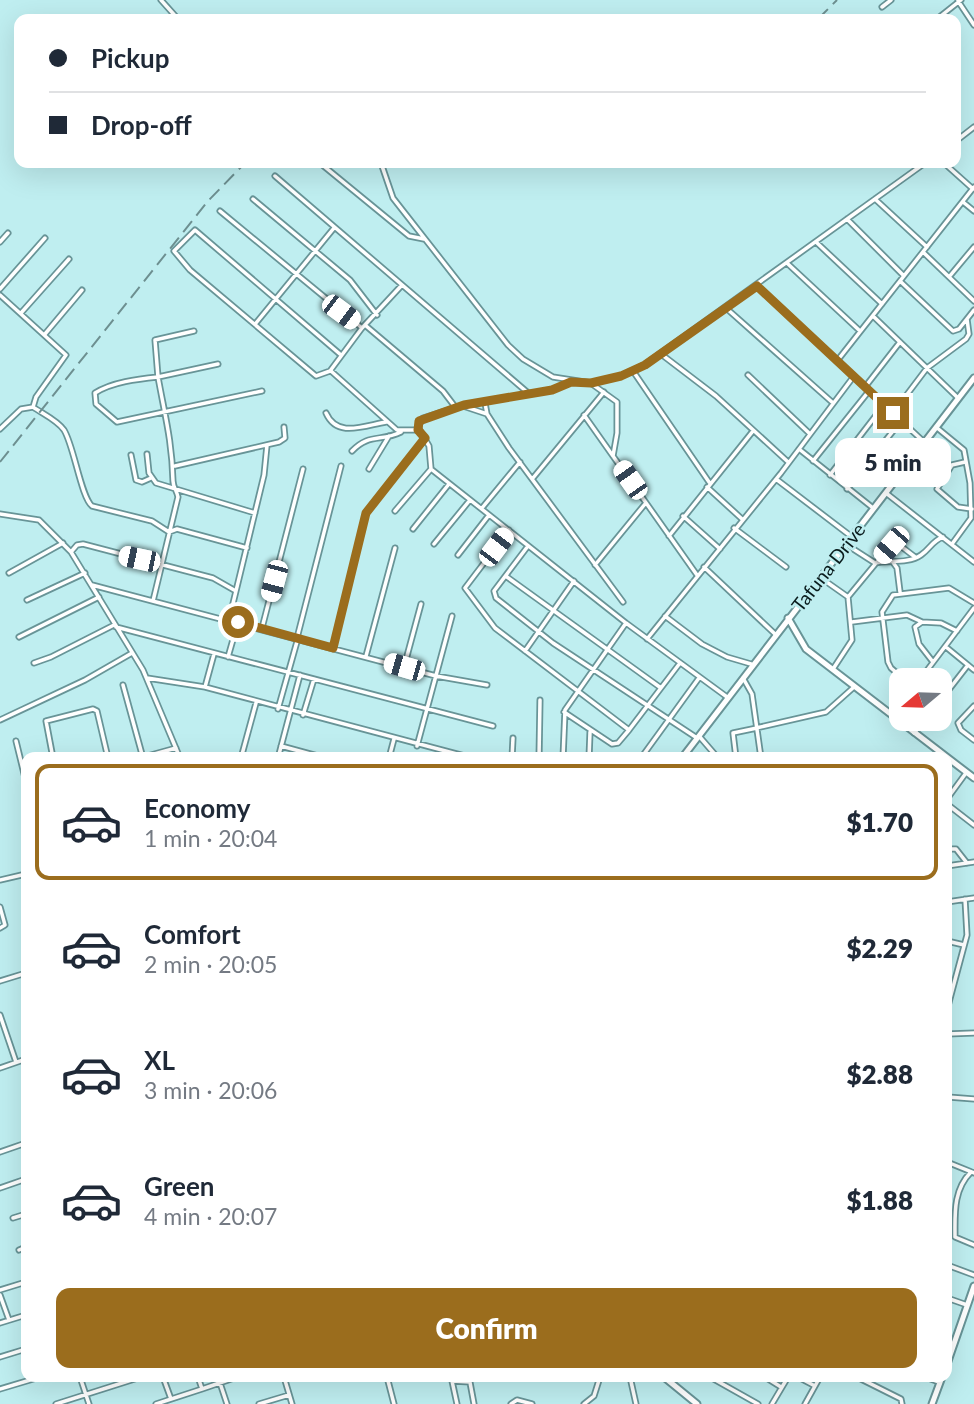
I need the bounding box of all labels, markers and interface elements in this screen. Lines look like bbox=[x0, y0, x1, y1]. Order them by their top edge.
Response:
text: Pickup bbox=[91, 42, 170, 74]
text: Drop-off bbox=[91, 109, 192, 141]
car bbox=[318, 291, 365, 333]
route end bbox=[877, 397, 909, 429]
callout: 5 min bbox=[835, 438, 951, 486]
text: 5 min bbox=[864, 448, 922, 476]
car bbox=[610, 457, 651, 503]
street label: Tafuna Drive bbox=[786, 518, 870, 616]
car bbox=[870, 522, 913, 568]
car bbox=[475, 524, 518, 570]
car bbox=[117, 544, 162, 574]
car bbox=[259, 558, 290, 604]
route start bbox=[222, 606, 254, 638]
car bbox=[381, 651, 428, 683]
north arrow bbox=[889, 668, 952, 732]
map controls bbox=[889, 668, 952, 731]
icon: car bbox=[60, 791, 123, 854]
text: Economy bbox=[144, 792, 250, 824]
text: $1.70 bbox=[846, 806, 913, 838]
text: 1 min · 20:04 bbox=[144, 824, 277, 852]
icon: car bbox=[60, 917, 123, 980]
text: Comfort bbox=[144, 918, 241, 950]
text: $2.29 bbox=[846, 932, 913, 964]
text: 2 min · 20:05 bbox=[144, 950, 277, 978]
icon: car bbox=[60, 1043, 123, 1106]
text: XL bbox=[144, 1044, 175, 1076]
text: $2.88 bbox=[846, 1058, 913, 1090]
text: 3 min · 20:06 bbox=[144, 1076, 277, 1104]
icon: car bbox=[60, 1169, 123, 1232]
text: Green bbox=[144, 1170, 214, 1202]
text: $1.88 bbox=[846, 1184, 913, 1216]
text: 4 min · 20:07 bbox=[144, 1202, 277, 1230]
button: Confirm bbox=[56, 1288, 917, 1368]

